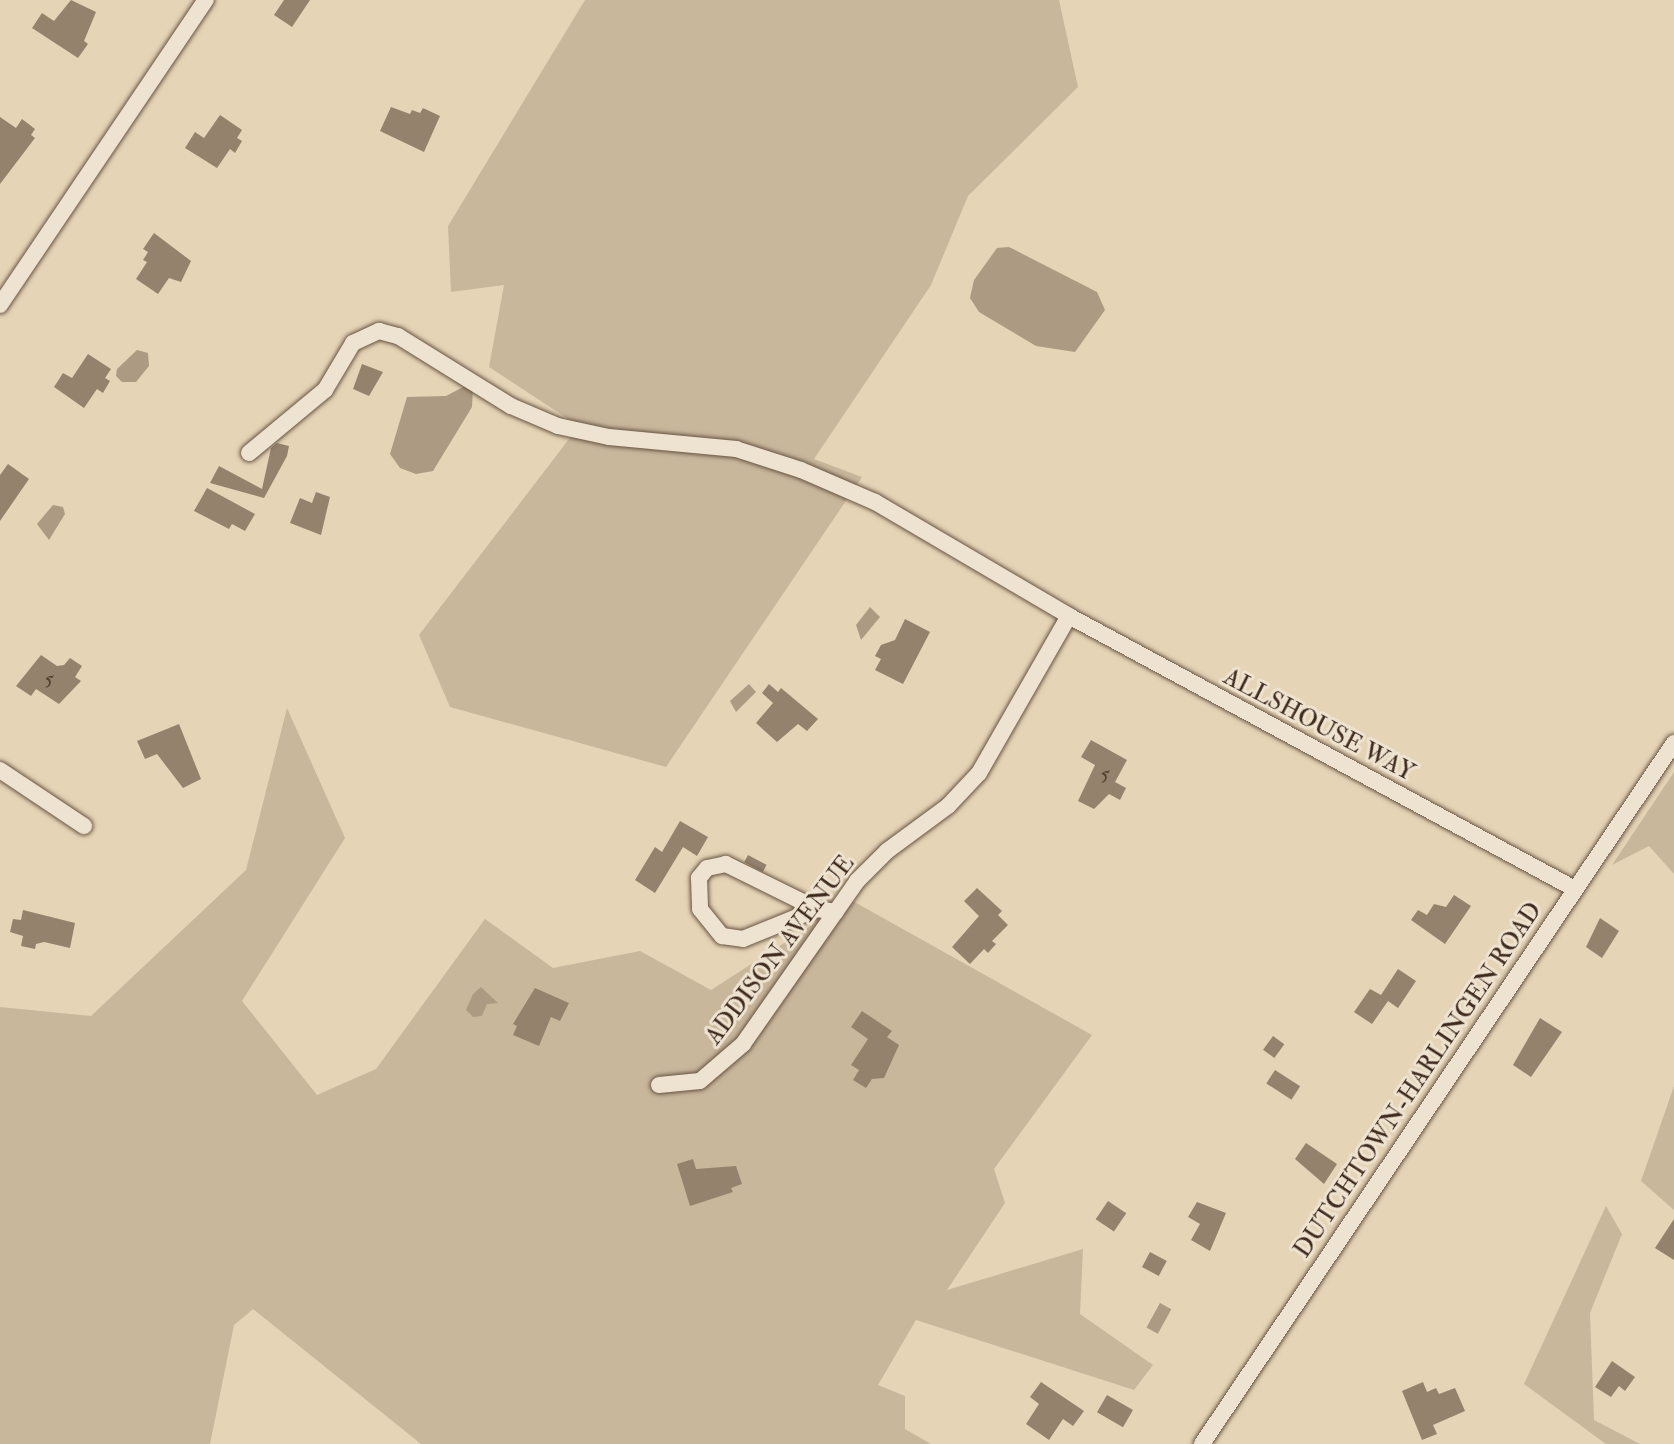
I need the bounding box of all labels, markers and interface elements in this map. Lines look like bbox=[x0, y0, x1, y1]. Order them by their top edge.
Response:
street label: ALLSHOUSE WAY bbox=[1219, 663, 1419, 787]
house number: 5 bbox=[44, 666, 54, 692]
house number: 5 bbox=[1100, 761, 1110, 787]
street label: ADDISON AVENUE bbox=[699, 850, 861, 1050]
street label: DUTCHTOWN-HARLINGEN ROAD bbox=[1288, 897, 1548, 1263]

